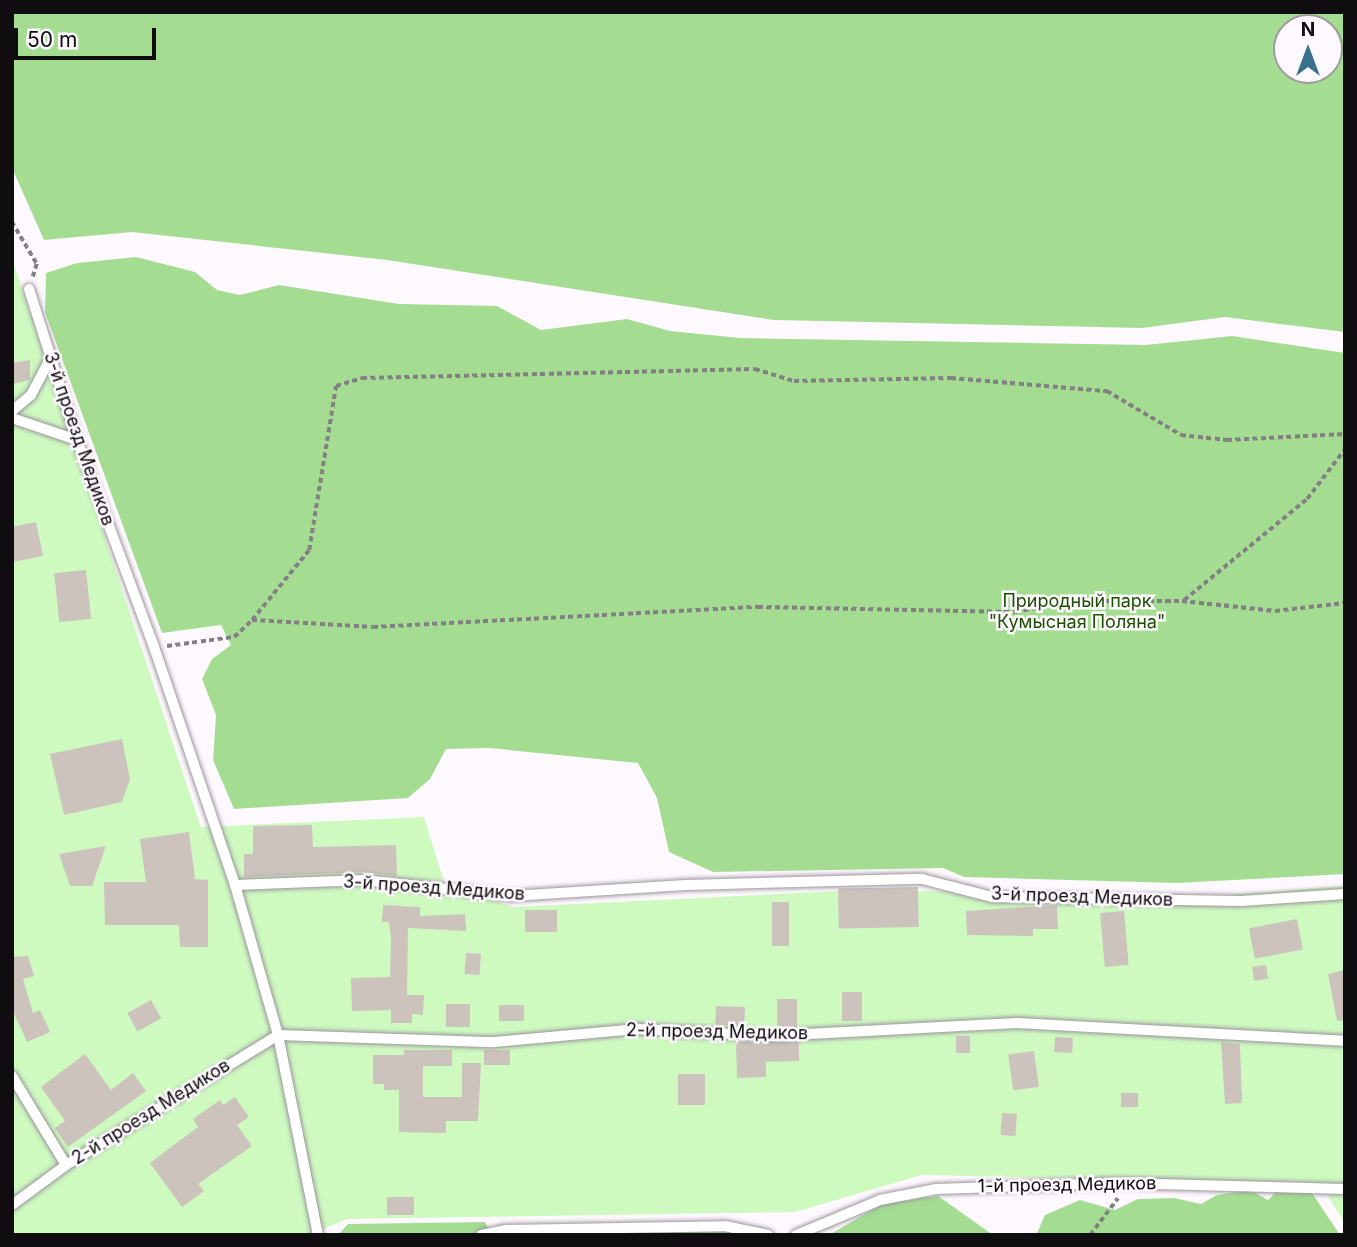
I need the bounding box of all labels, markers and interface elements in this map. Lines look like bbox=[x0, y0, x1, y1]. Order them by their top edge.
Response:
scale bar bbox=[18, 14, 159, 58]
north arrow bbox=[1273, 14, 1343, 84]
text: N bbox=[1301, 18, 1315, 41]
text: 50 m bbox=[27, 27, 77, 52]
street label: 3-й проезд Медиков bbox=[39, 349, 119, 529]
park label: Природный парк "Кумысная Поляна" bbox=[989, 591, 1165, 634]
street label: 3-й проезд Медиков bbox=[342, 871, 526, 905]
street label: 3-й проезд Медиков bbox=[991, 883, 1173, 911]
street label: 2-й проезд Медиков bbox=[626, 1020, 808, 1044]
street label: 2-й проезд Медиков bbox=[68, 1055, 234, 1169]
street label: 1-й проезд Медиков bbox=[978, 1173, 1156, 1197]

